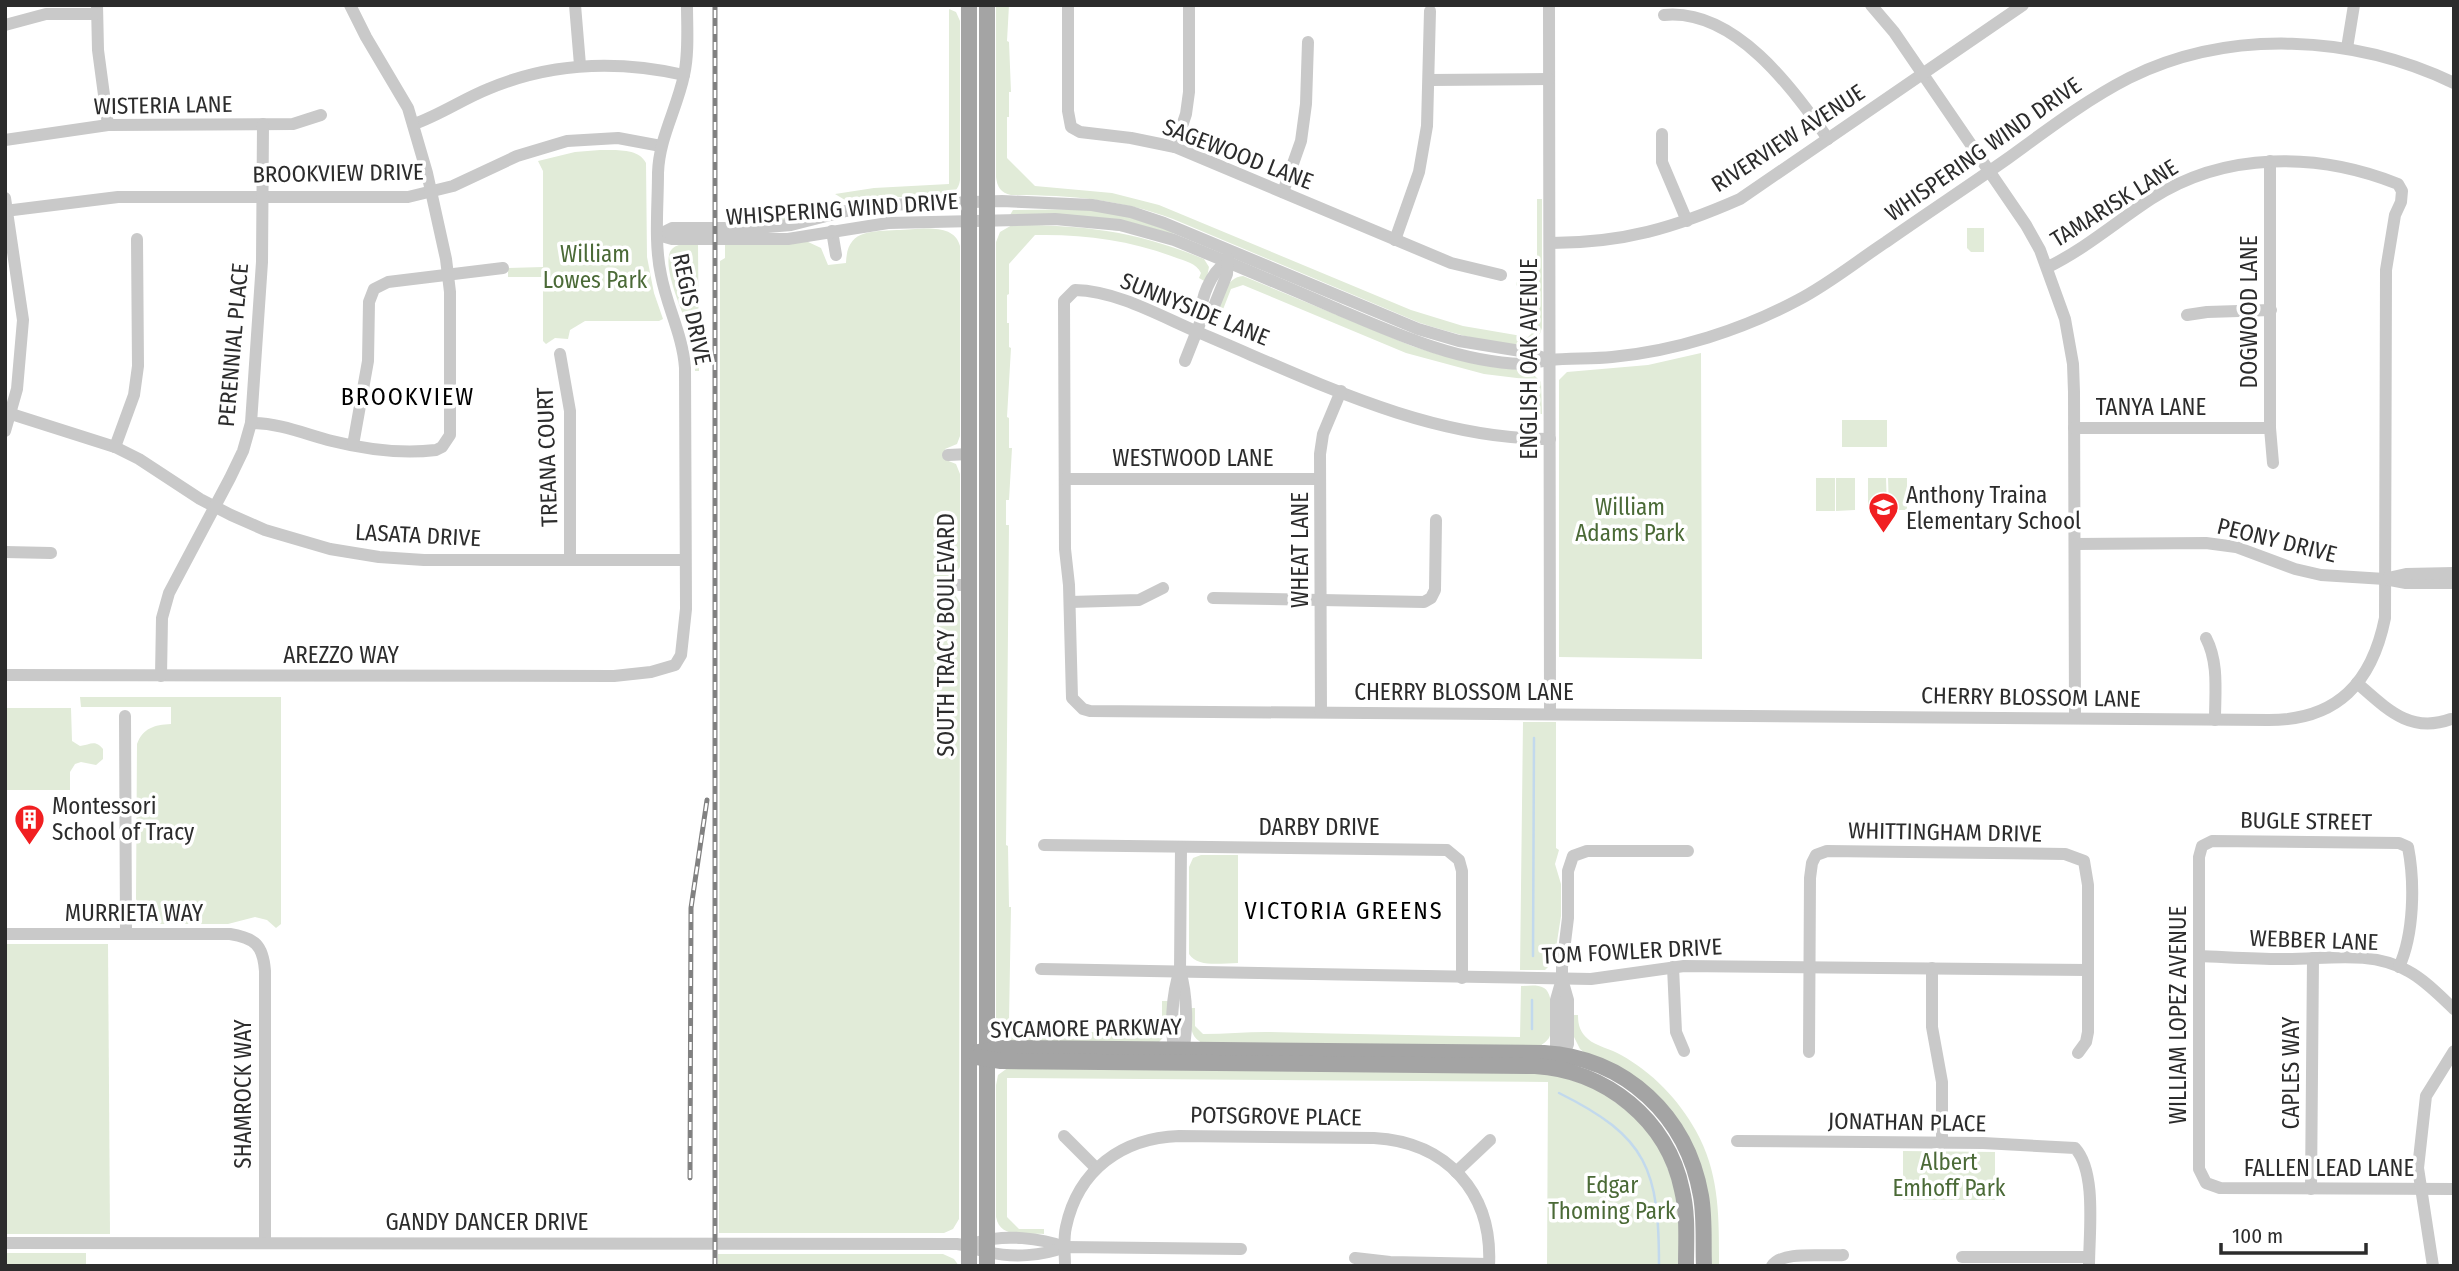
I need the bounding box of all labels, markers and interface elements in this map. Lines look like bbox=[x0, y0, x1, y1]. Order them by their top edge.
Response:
street label: WHISPERING WIND DRIVE bbox=[1880, 71, 2086, 227]
street label: RIVERVIEW AVENUE bbox=[1706, 78, 1870, 198]
street label: WISTERIA LANE bbox=[93, 90, 233, 120]
street label: SAGEWOOD LANE bbox=[1159, 112, 1317, 196]
street label: TAMARISK LANE bbox=[2045, 153, 2183, 253]
street label: BROOKVIEW DRIVE bbox=[252, 158, 424, 188]
street label: WHISPERING WIND DRIVE bbox=[725, 187, 959, 231]
street label: DOGWOOD LANE bbox=[2235, 236, 2263, 388]
park label: William Lowes Park bbox=[543, 240, 647, 294]
street label: REGIS DRIVE bbox=[667, 251, 717, 367]
street label: ENGLISH OAK AVENUE bbox=[1515, 258, 1543, 460]
street label: PERENNIAL PLACE bbox=[212, 262, 254, 428]
street label: SUNNYSIDE LANE bbox=[1117, 266, 1273, 352]
district label: BROOKVIEW bbox=[341, 383, 475, 411]
street label: TREANA COURT bbox=[531, 386, 563, 527]
street label: TANYA LANE bbox=[2096, 393, 2206, 421]
street label: WESTWOOD LANE bbox=[1112, 444, 1274, 472]
place label: Anthony Traina Elementary School bbox=[1906, 481, 2081, 535]
school or university icon: Anthony Traina Elementary School bbox=[1866, 491, 1900, 535]
street label: WHEAT LANE bbox=[1286, 492, 1314, 608]
park label: William Adams Park bbox=[1575, 493, 1685, 547]
street label: PEONY DRIVE bbox=[2214, 512, 2340, 568]
street label: SOUTH TRACY BOULEVARD bbox=[932, 513, 960, 757]
street label: LASATA DRIVE bbox=[354, 518, 482, 552]
street label: AREZZO WAY bbox=[283, 641, 399, 669]
street label: CHERRY BLOSSOM LANE bbox=[1354, 678, 1574, 706]
street label: CHERRY BLOSSOM LANE bbox=[1921, 681, 2141, 713]
place label: Montessori School of Tracy bbox=[52, 792, 195, 846]
building icon: Montessori School of Tracy bbox=[12, 802, 46, 846]
street label: BUGLE STREET bbox=[2240, 806, 2373, 836]
street label: DARBY DRIVE bbox=[1258, 813, 1380, 841]
street label: WHITTINGHAM DRIVE bbox=[1848, 816, 2042, 848]
district label: VICTORIA GREENS bbox=[1244, 897, 1444, 925]
street label: MURRIETA WAY bbox=[65, 899, 204, 927]
street label: WILLIAM LOPEZ AVENUE bbox=[2164, 906, 2192, 1124]
street label: WEBBER LANE bbox=[2249, 924, 2379, 956]
street label: TOM FOWLER DRIVE bbox=[1541, 932, 1723, 970]
street label: SYCAMORE PARKWAY bbox=[990, 1012, 1183, 1044]
street label: CAPLES WAY bbox=[2277, 1016, 2305, 1130]
street label: SHAMROCK WAY bbox=[229, 1019, 257, 1169]
street label: POTSGROVE PLACE bbox=[1190, 1101, 1362, 1131]
street label: JONATHAN PLACE bbox=[1828, 1107, 1986, 1137]
park label: Albert Emhoff Park bbox=[1893, 1148, 2006, 1202]
street label: FALLEN LEAD LANE bbox=[2244, 1154, 2414, 1182]
park label: Edgar Thoming Park bbox=[1548, 1171, 1676, 1225]
street label: GANDY DANCER DRIVE bbox=[386, 1208, 588, 1236]
scale bar bbox=[2221, 1212, 2366, 1256]
text: 100 m bbox=[2232, 1223, 2283, 1249]

